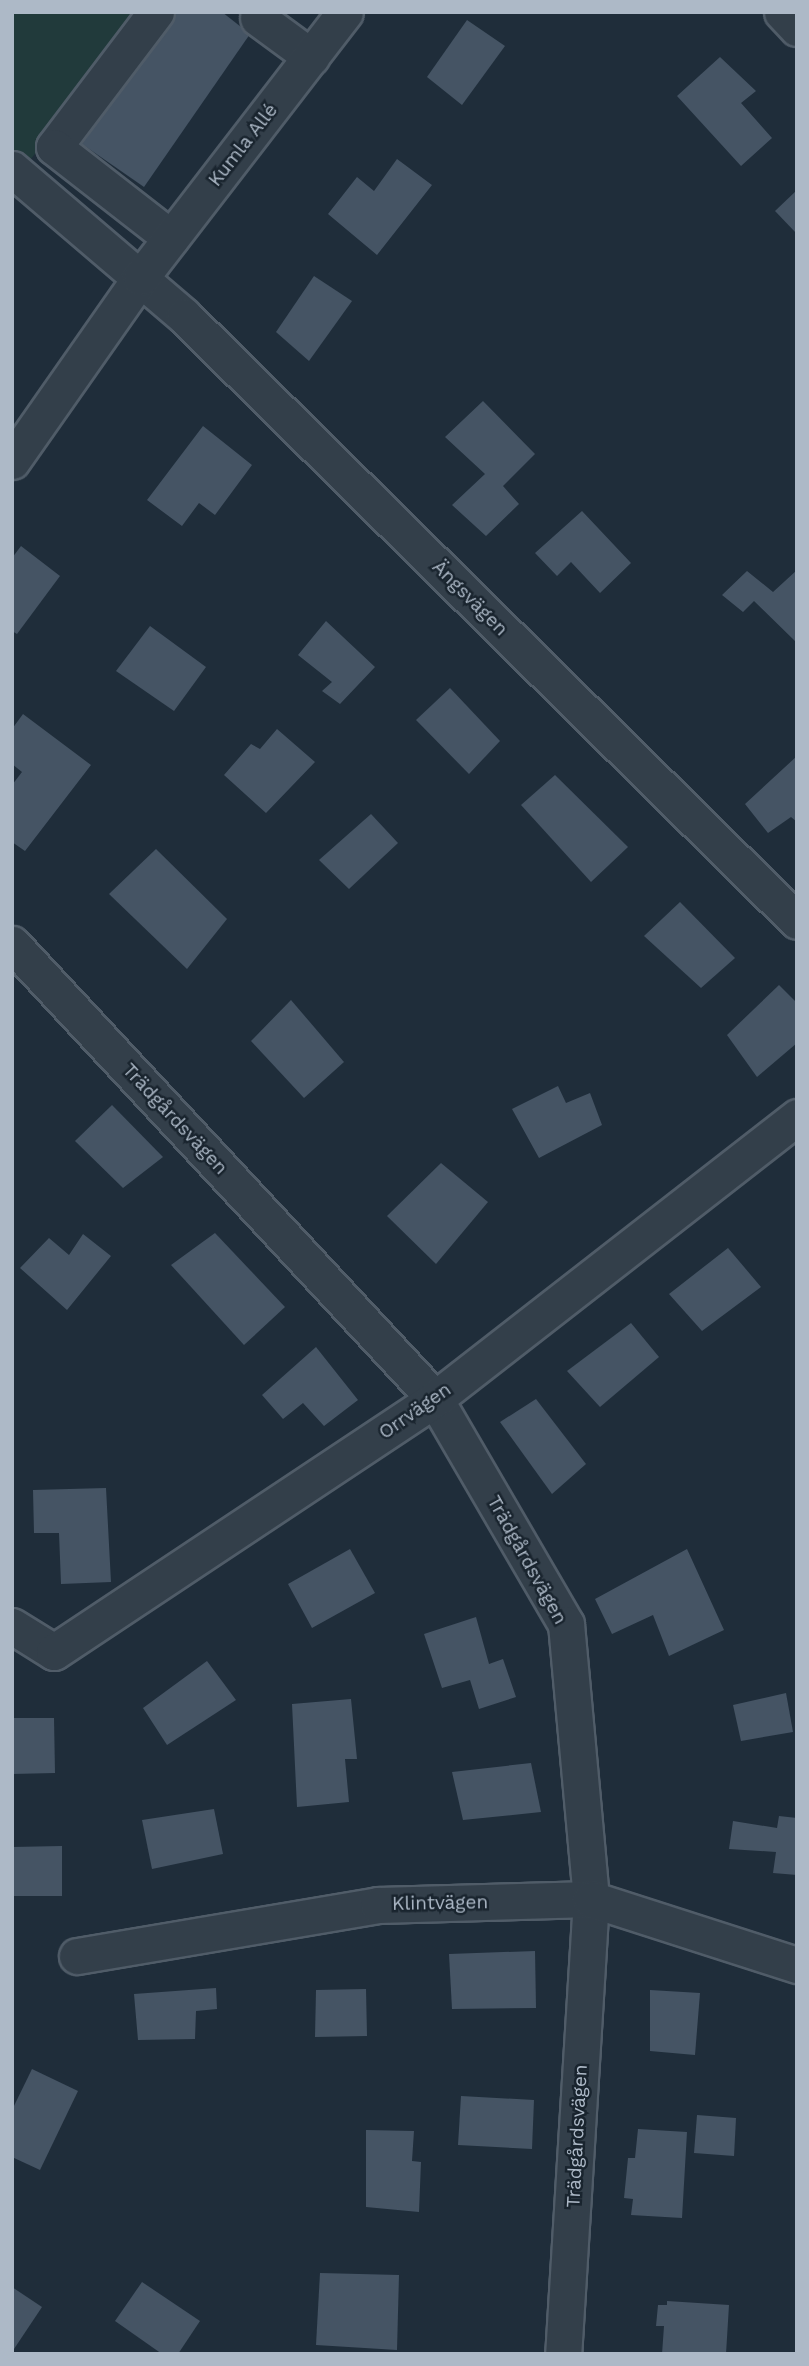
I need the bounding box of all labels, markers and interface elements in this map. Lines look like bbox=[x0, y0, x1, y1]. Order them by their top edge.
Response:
street label: Kumla Allé bbox=[203, 99, 283, 191]
street label: Ängsvägen bbox=[428, 556, 512, 640]
street label: Trädgårdsvägen bbox=[118, 1059, 232, 1179]
street label: Orrvägen bbox=[375, 1378, 455, 1444]
street label: Trädgårdsvägen bbox=[482, 1492, 572, 1628]
street label: Klintvägen bbox=[392, 1891, 488, 1915]
street label: Trädgårdsvägen bbox=[562, 2064, 592, 2208]

